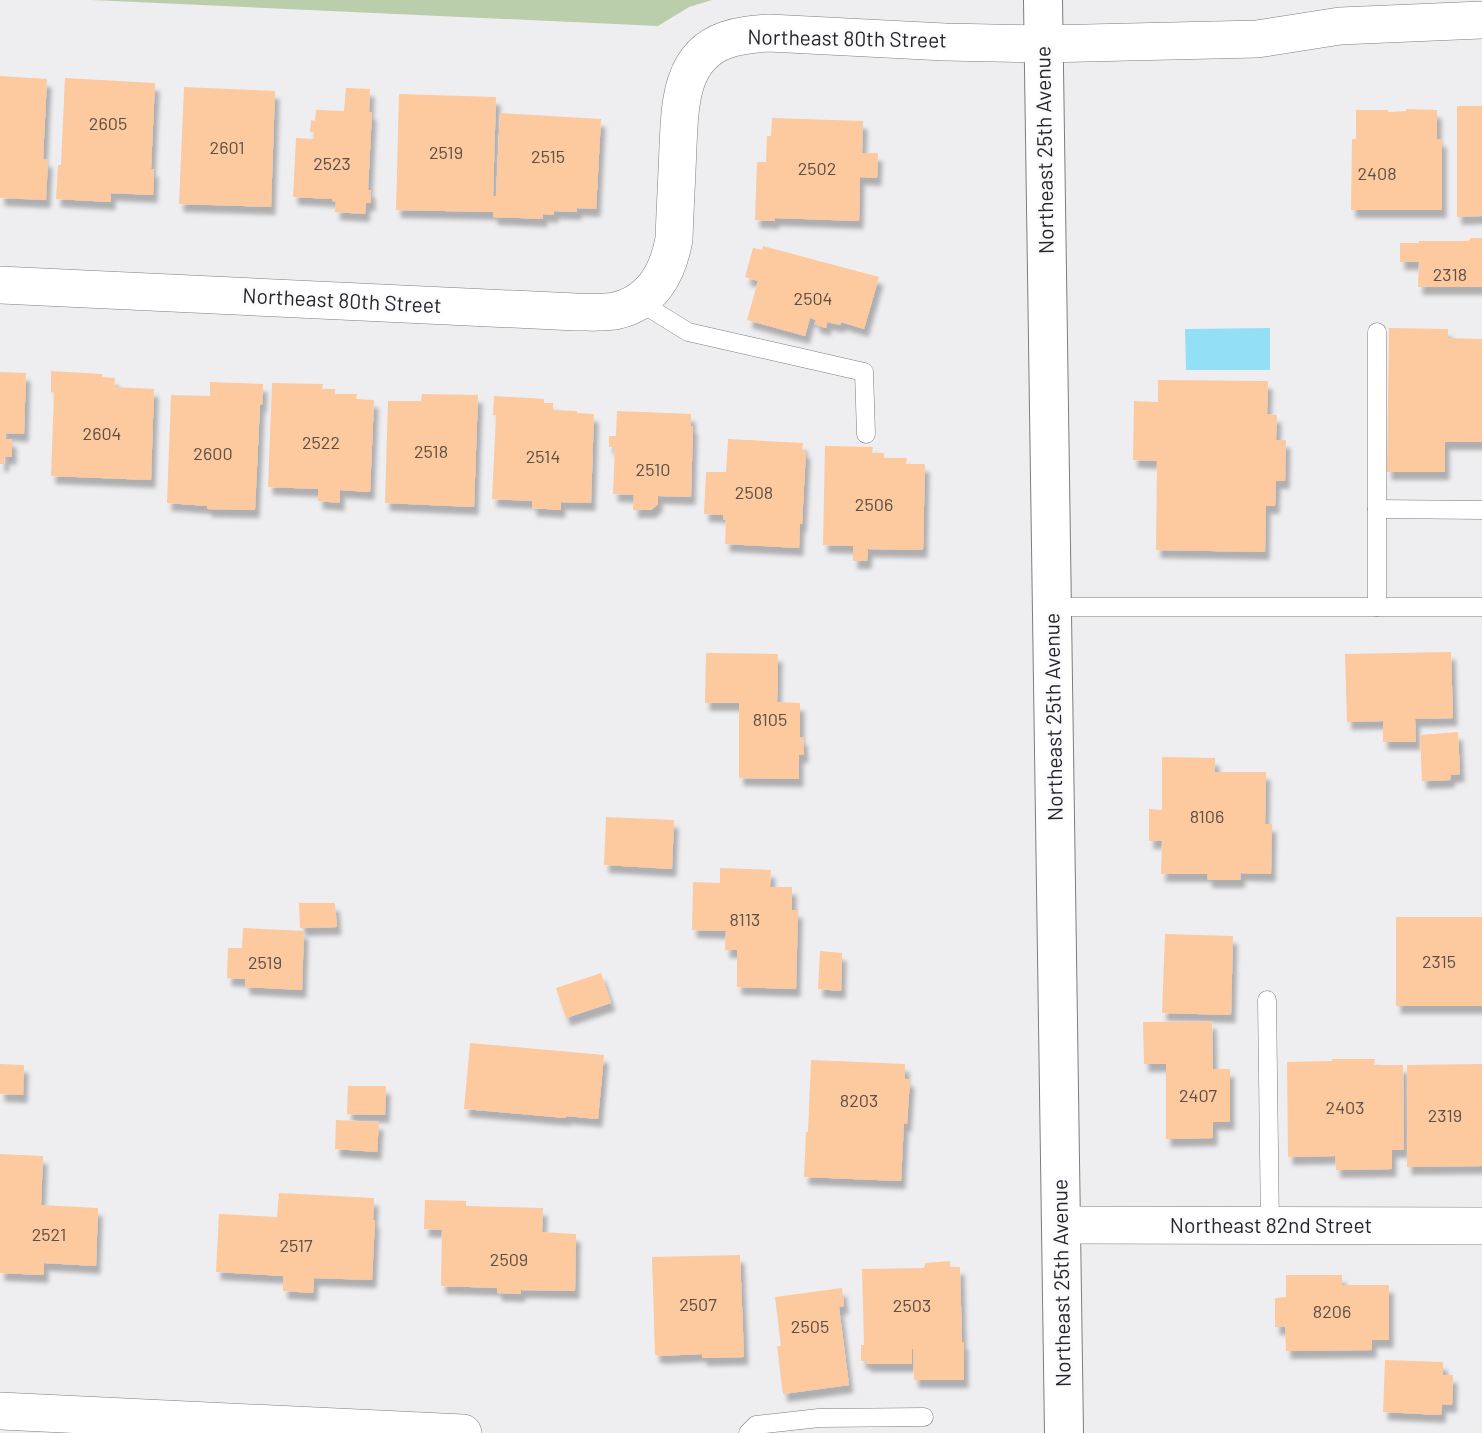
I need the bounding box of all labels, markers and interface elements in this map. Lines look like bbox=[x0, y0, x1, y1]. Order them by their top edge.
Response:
street label: Northeast 80th Street bbox=[747, 23, 947, 52]
street label: Northeast 25th Avenue bbox=[1029, 46, 1058, 254]
house number: 2605 bbox=[89, 112, 127, 134]
house number: 2601 bbox=[210, 136, 244, 158]
house number: 2519 bbox=[429, 141, 463, 163]
house number: 2515 bbox=[531, 145, 565, 167]
house number: 2523 bbox=[313, 152, 351, 174]
house number: 2502 bbox=[798, 157, 836, 179]
house number: 2408 bbox=[1357, 162, 1397, 184]
house number: 2318 bbox=[1433, 263, 1467, 285]
street label: Northeast 80th Street bbox=[242, 282, 442, 317]
house number: 2504 bbox=[794, 287, 833, 309]
house number: 2604 bbox=[82, 422, 122, 444]
house number: 2522 bbox=[302, 431, 340, 453]
house number: 2518 bbox=[414, 440, 448, 462]
house number: 2600 bbox=[193, 442, 233, 464]
house number: 2514 bbox=[526, 445, 560, 467]
house number: 2510 bbox=[636, 458, 670, 480]
house number: 2508 bbox=[735, 481, 773, 503]
house number: 2506 bbox=[855, 493, 893, 515]
street label: Northeast 25th Avenue bbox=[1038, 613, 1067, 821]
house number: 8105 bbox=[753, 708, 787, 730]
house number: 8106 bbox=[1190, 805, 1224, 827]
house number: 8113 bbox=[730, 908, 760, 930]
house number: 2315 bbox=[1422, 950, 1456, 972]
house number: 2519 bbox=[248, 951, 282, 973]
house number: 2407 bbox=[1179, 1084, 1218, 1106]
house number: 8203 bbox=[840, 1089, 878, 1111]
house number: 2403 bbox=[1325, 1096, 1365, 1118]
house number: 2319 bbox=[1428, 1104, 1462, 1126]
street label: Northeast 25th Avenue bbox=[1046, 1179, 1075, 1387]
street label: Northeast 82nd Street bbox=[1170, 1212, 1372, 1237]
house number: 2521 bbox=[32, 1223, 66, 1245]
house number: 2517 bbox=[279, 1234, 313, 1256]
house number: 2509 bbox=[490, 1248, 528, 1270]
house number: 2507 bbox=[679, 1293, 717, 1315]
house number: 2503 bbox=[893, 1294, 931, 1316]
house number: 8206 bbox=[1313, 1300, 1351, 1322]
house number: 2505 bbox=[791, 1315, 829, 1337]

